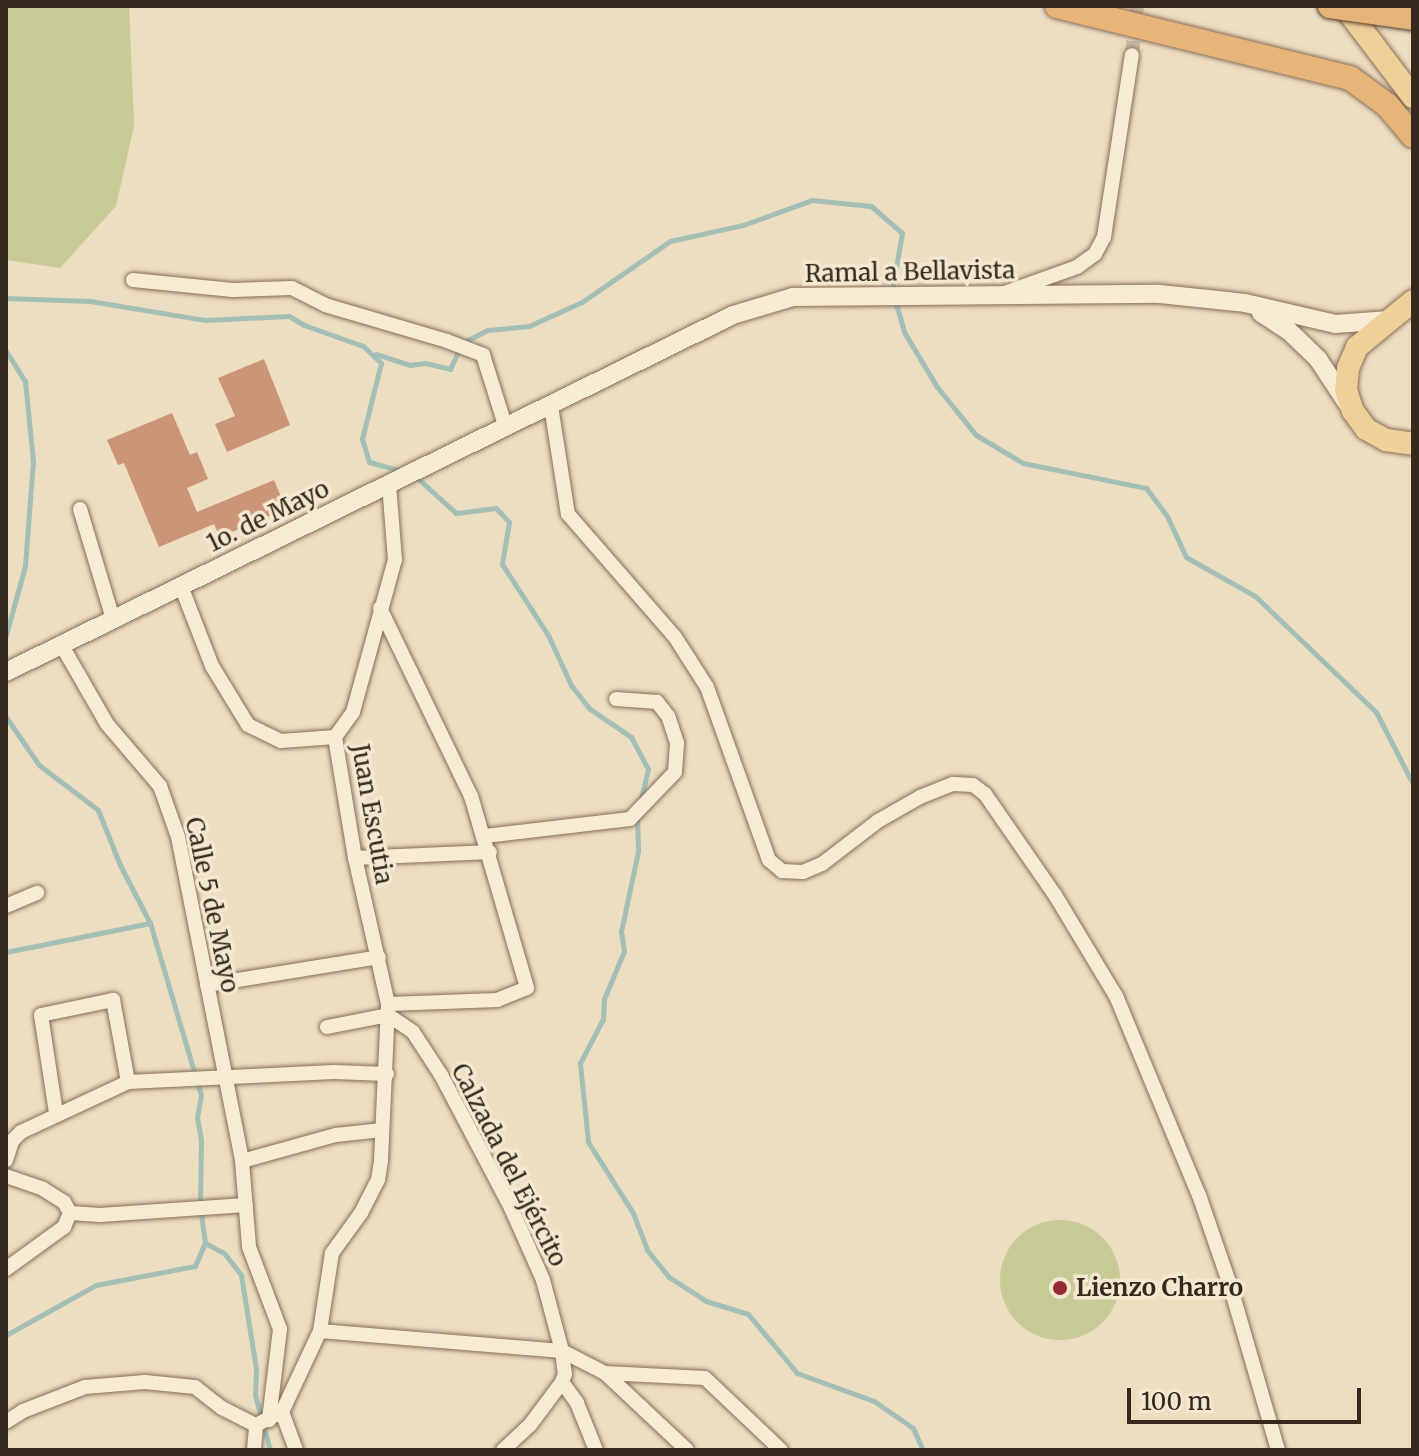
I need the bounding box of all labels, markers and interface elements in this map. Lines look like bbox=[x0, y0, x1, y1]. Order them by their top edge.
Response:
street label: Ramal a Bellavista bbox=[805, 256, 1015, 288]
street label: 1o. de Mayo bbox=[202, 474, 334, 558]
street label: Juan Escutia bbox=[345, 742, 399, 886]
street label: Calle 5 de Mayo bbox=[179, 815, 245, 995]
street label: Calzada del Ejército bbox=[445, 1059, 573, 1271]
place label: Lienzo Charro bbox=[1076, 1274, 1243, 1302]
marker: Lienzo Charro bbox=[1051, 1279, 1069, 1297]
scale bar bbox=[1131, 1372, 1365, 1422]
text: 100 m bbox=[1141, 1386, 1211, 1417]

